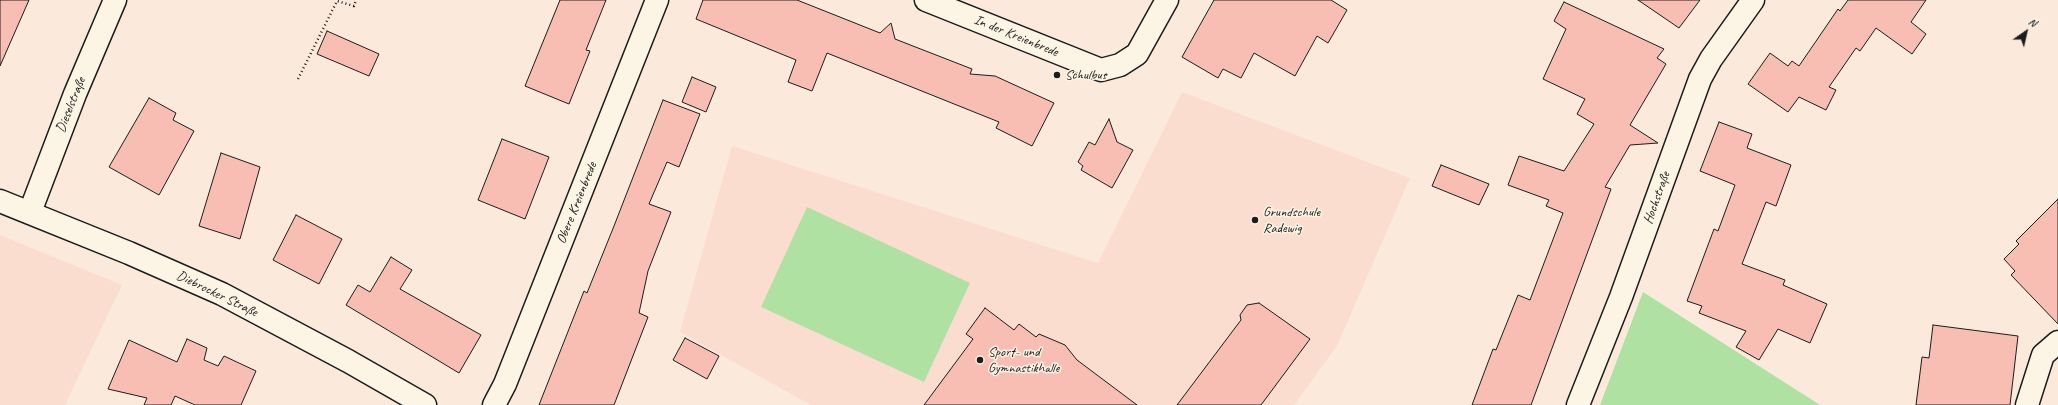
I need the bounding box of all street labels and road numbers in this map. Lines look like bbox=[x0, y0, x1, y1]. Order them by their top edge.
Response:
street label: In der Kreienbrede bbox=[971, 11, 1061, 61]
street label: Dieselstraße bbox=[52, 75, 90, 135]
street label: Obere Kreienbrede bbox=[553, 160, 601, 246]
street label: Hochstraße bbox=[1640, 170, 1674, 226]
street label: Diebrocker Straße bbox=[174, 267, 260, 321]

